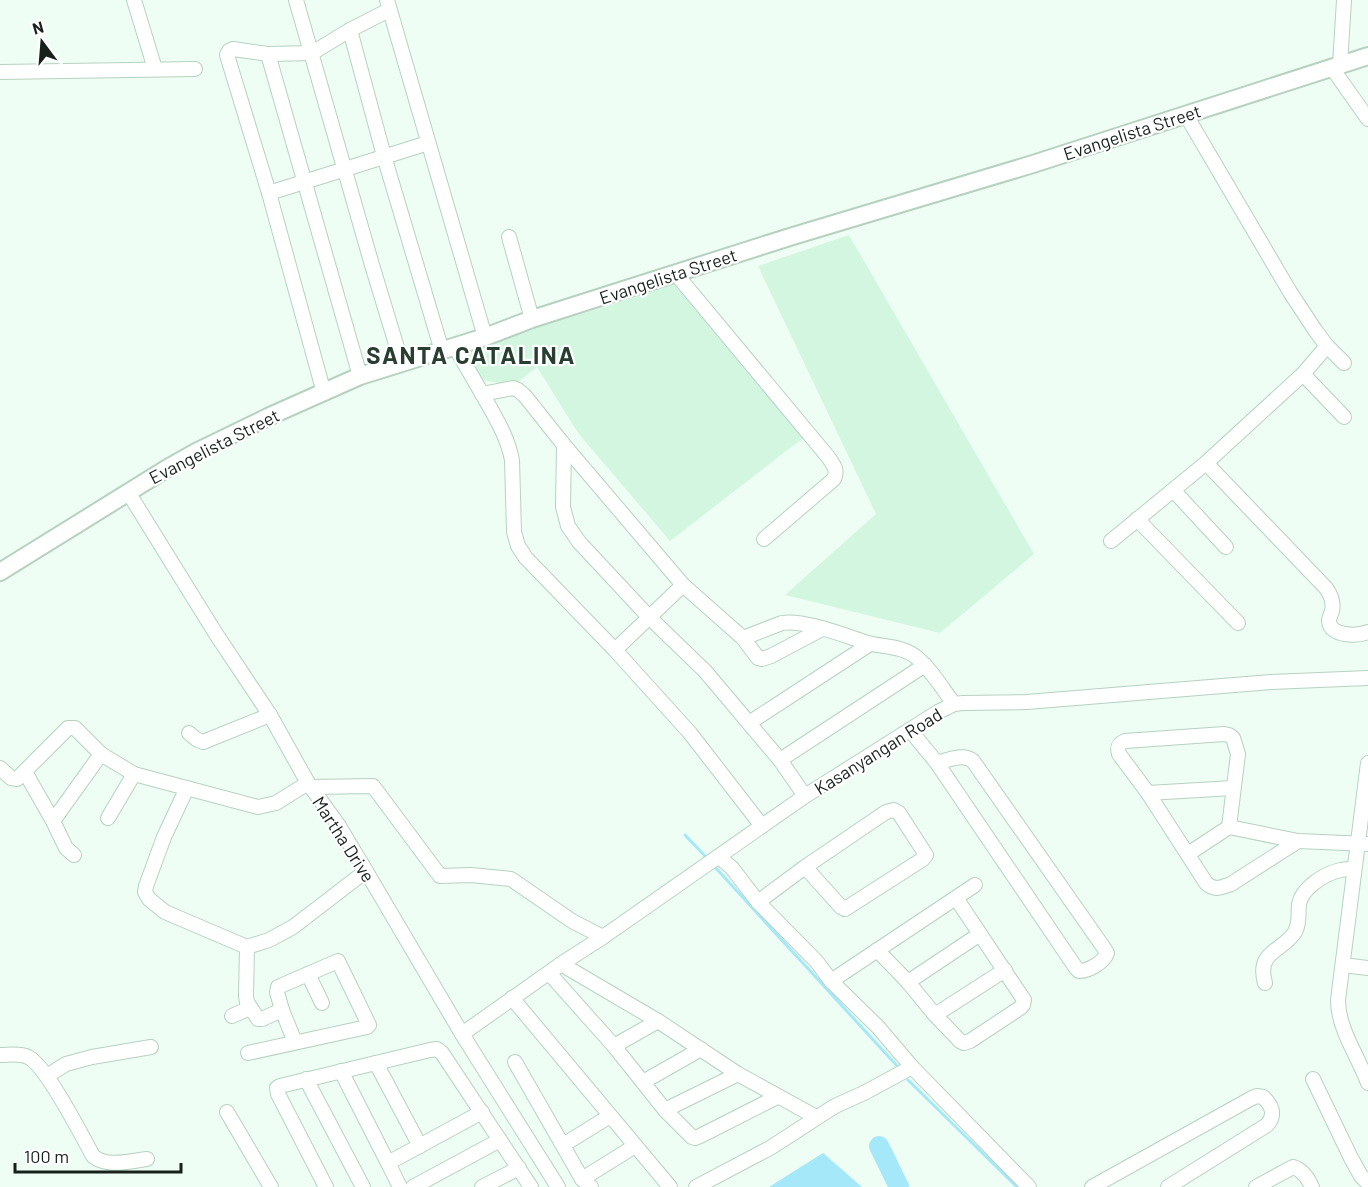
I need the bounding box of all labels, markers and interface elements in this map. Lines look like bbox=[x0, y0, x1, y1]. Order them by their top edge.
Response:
north arrow bbox=[12, 12, 72, 72]
text: N bbox=[30, 17, 45, 38]
street label: Evangelista Street bbox=[1060, 99, 1204, 165]
street label: Evangelista Street bbox=[596, 243, 740, 309]
district label: SANTA CATALINA bbox=[366, 340, 576, 369]
street label: Evangelista Street bbox=[145, 404, 283, 488]
street label: Kasanyangan Road bbox=[810, 703, 946, 799]
street label: Martha Drive bbox=[308, 792, 380, 886]
scale bar bbox=[15, 1136, 182, 1174]
text: 100 m bbox=[24, 1145, 69, 1167]

